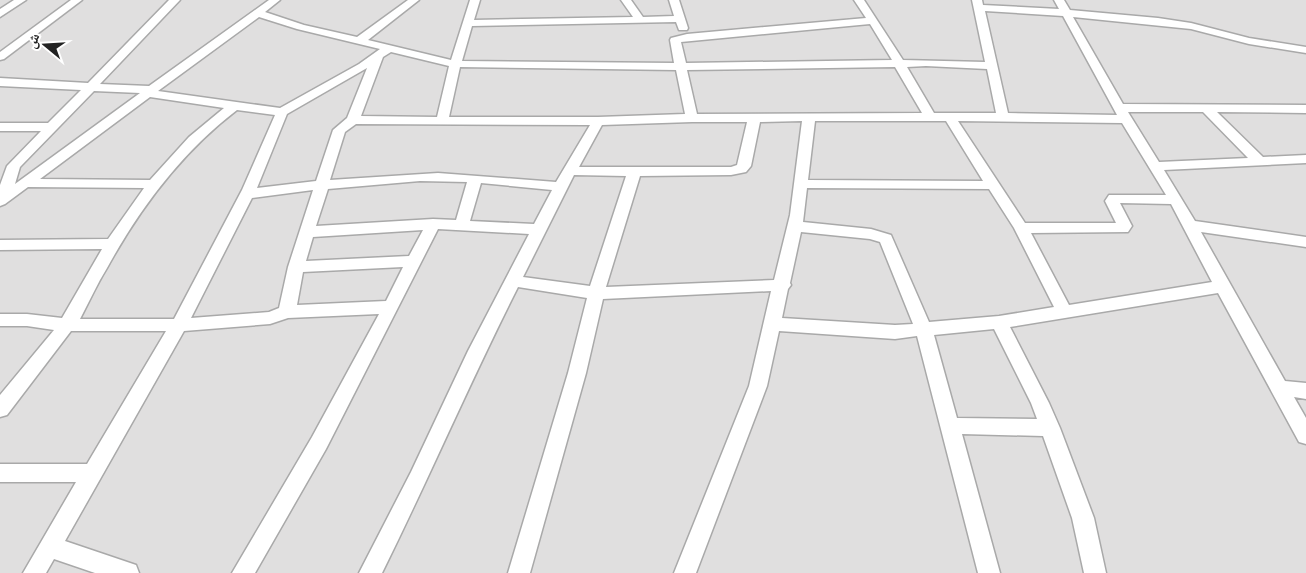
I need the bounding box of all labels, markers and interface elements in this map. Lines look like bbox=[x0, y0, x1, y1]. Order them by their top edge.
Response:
north arrow bbox=[20, 20, 70, 70]
text: ش bbox=[22, 31, 44, 51]

